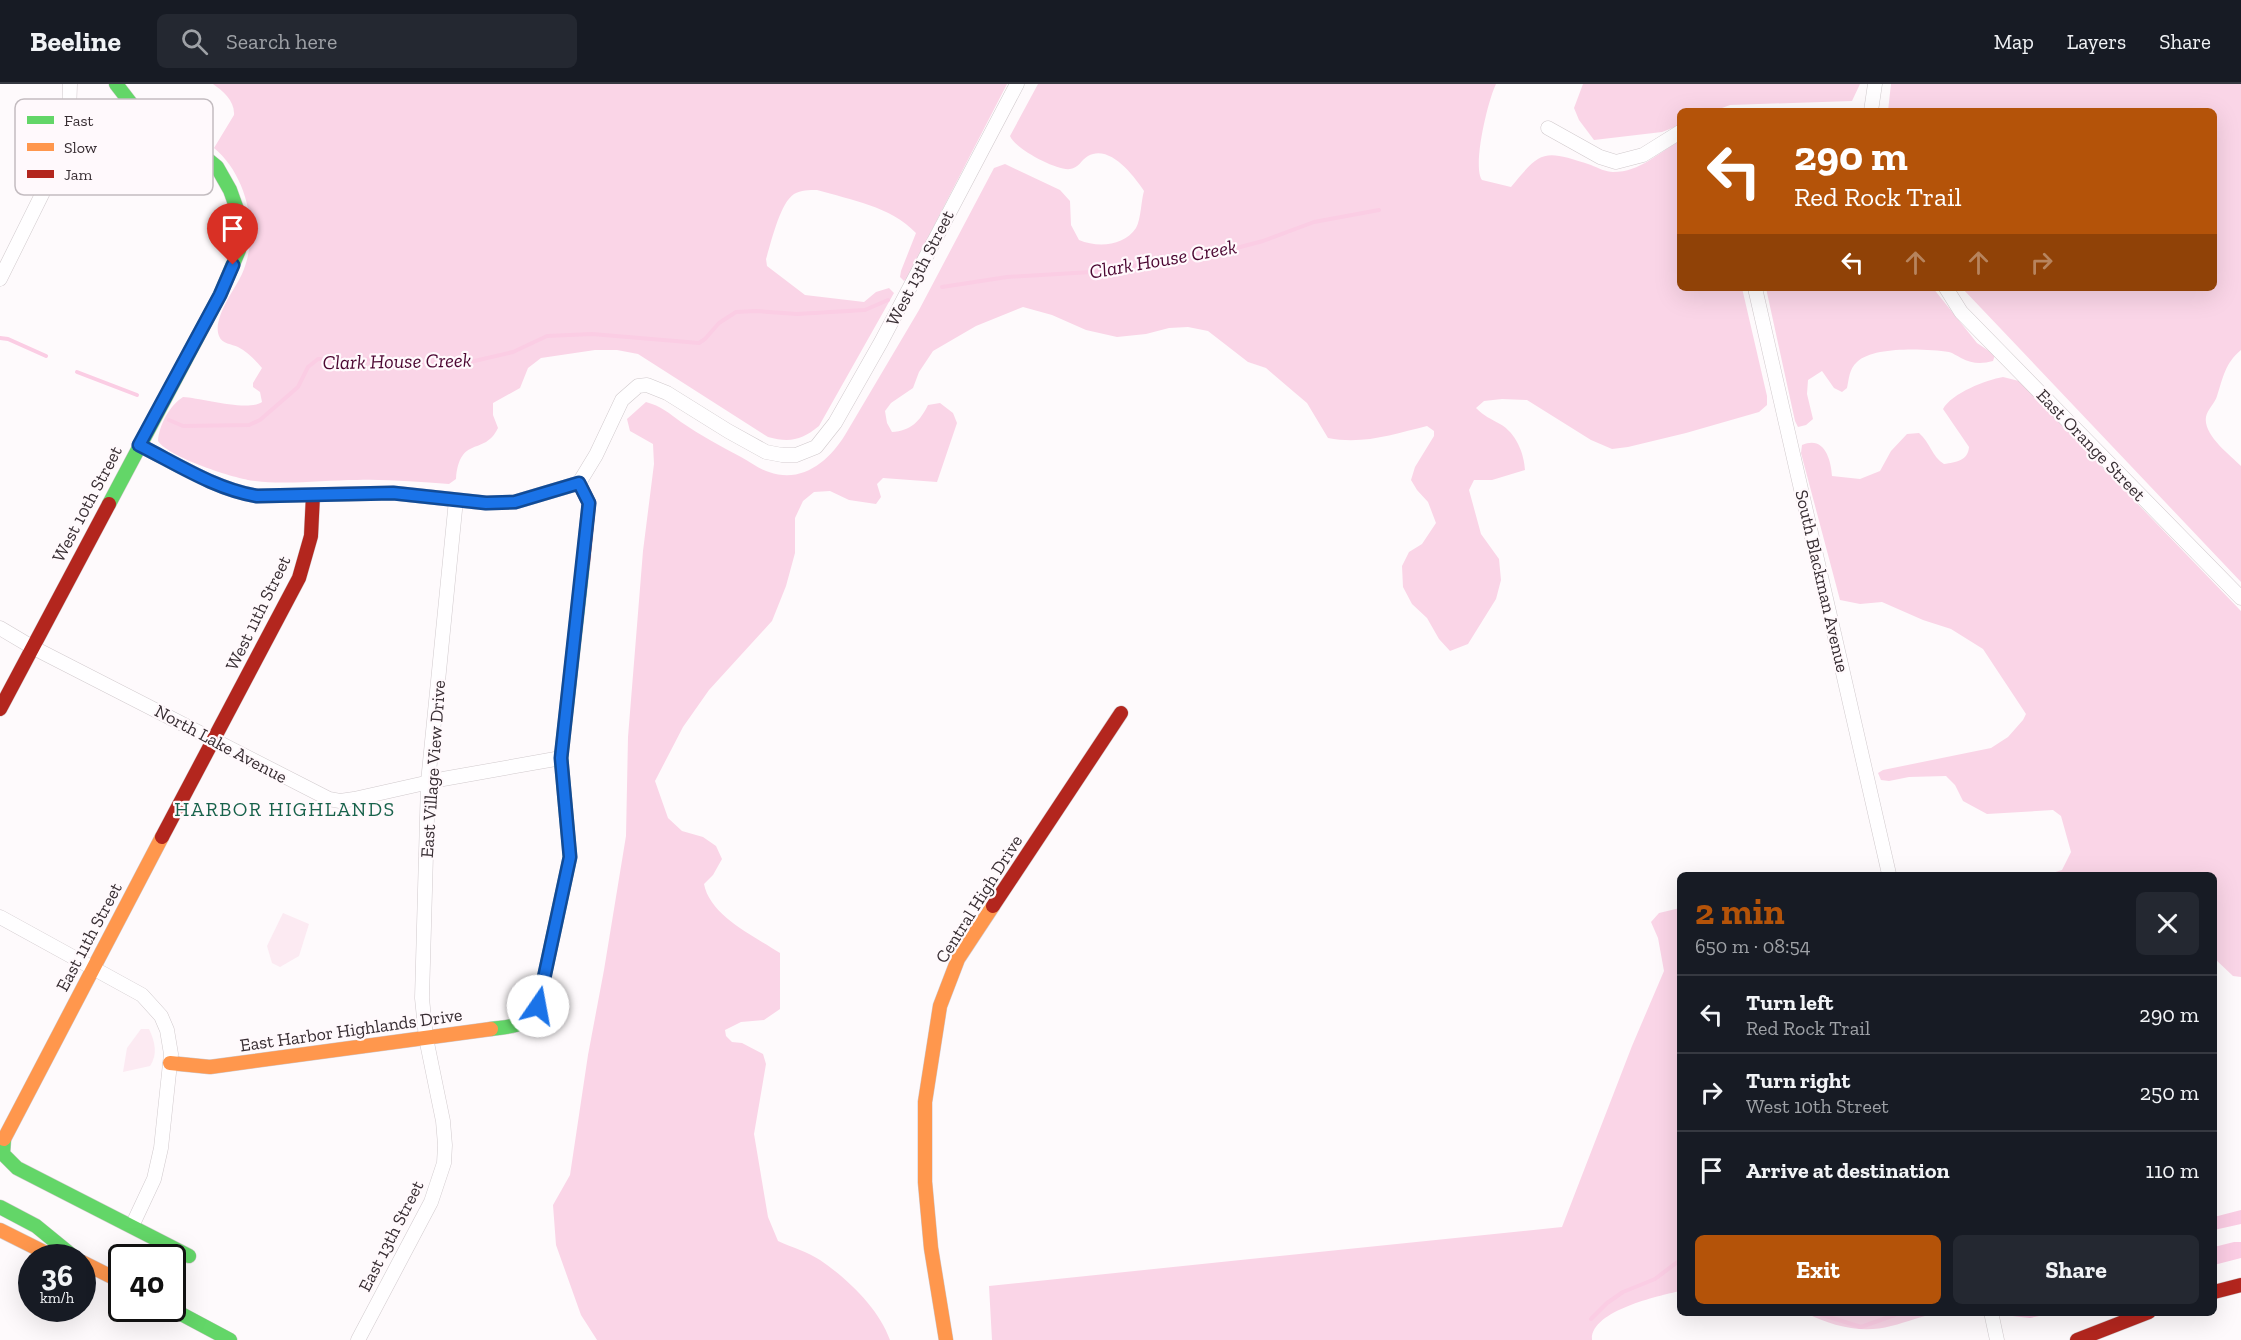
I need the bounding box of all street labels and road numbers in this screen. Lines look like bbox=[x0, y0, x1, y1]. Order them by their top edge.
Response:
street label: West 13th Street bbox=[881, 206, 959, 330]
street label: East Orange Street bbox=[2032, 384, 2150, 506]
street label: West 10th Street bbox=[47, 442, 127, 566]
street label: South Blackman Avenue bbox=[1790, 488, 1854, 674]
street label: West 11th Street bbox=[221, 552, 295, 674]
street label: East Village View Drive bbox=[416, 679, 450, 859]
street label: North Lake Avenue bbox=[151, 700, 291, 788]
street label: Central High Drive bbox=[931, 831, 1027, 967]
street label: East 11th Street bbox=[51, 879, 127, 995]
street label: East Harbor Highlands Drive bbox=[238, 1003, 464, 1057]
street label: East 13th Street bbox=[354, 1176, 429, 1295]

